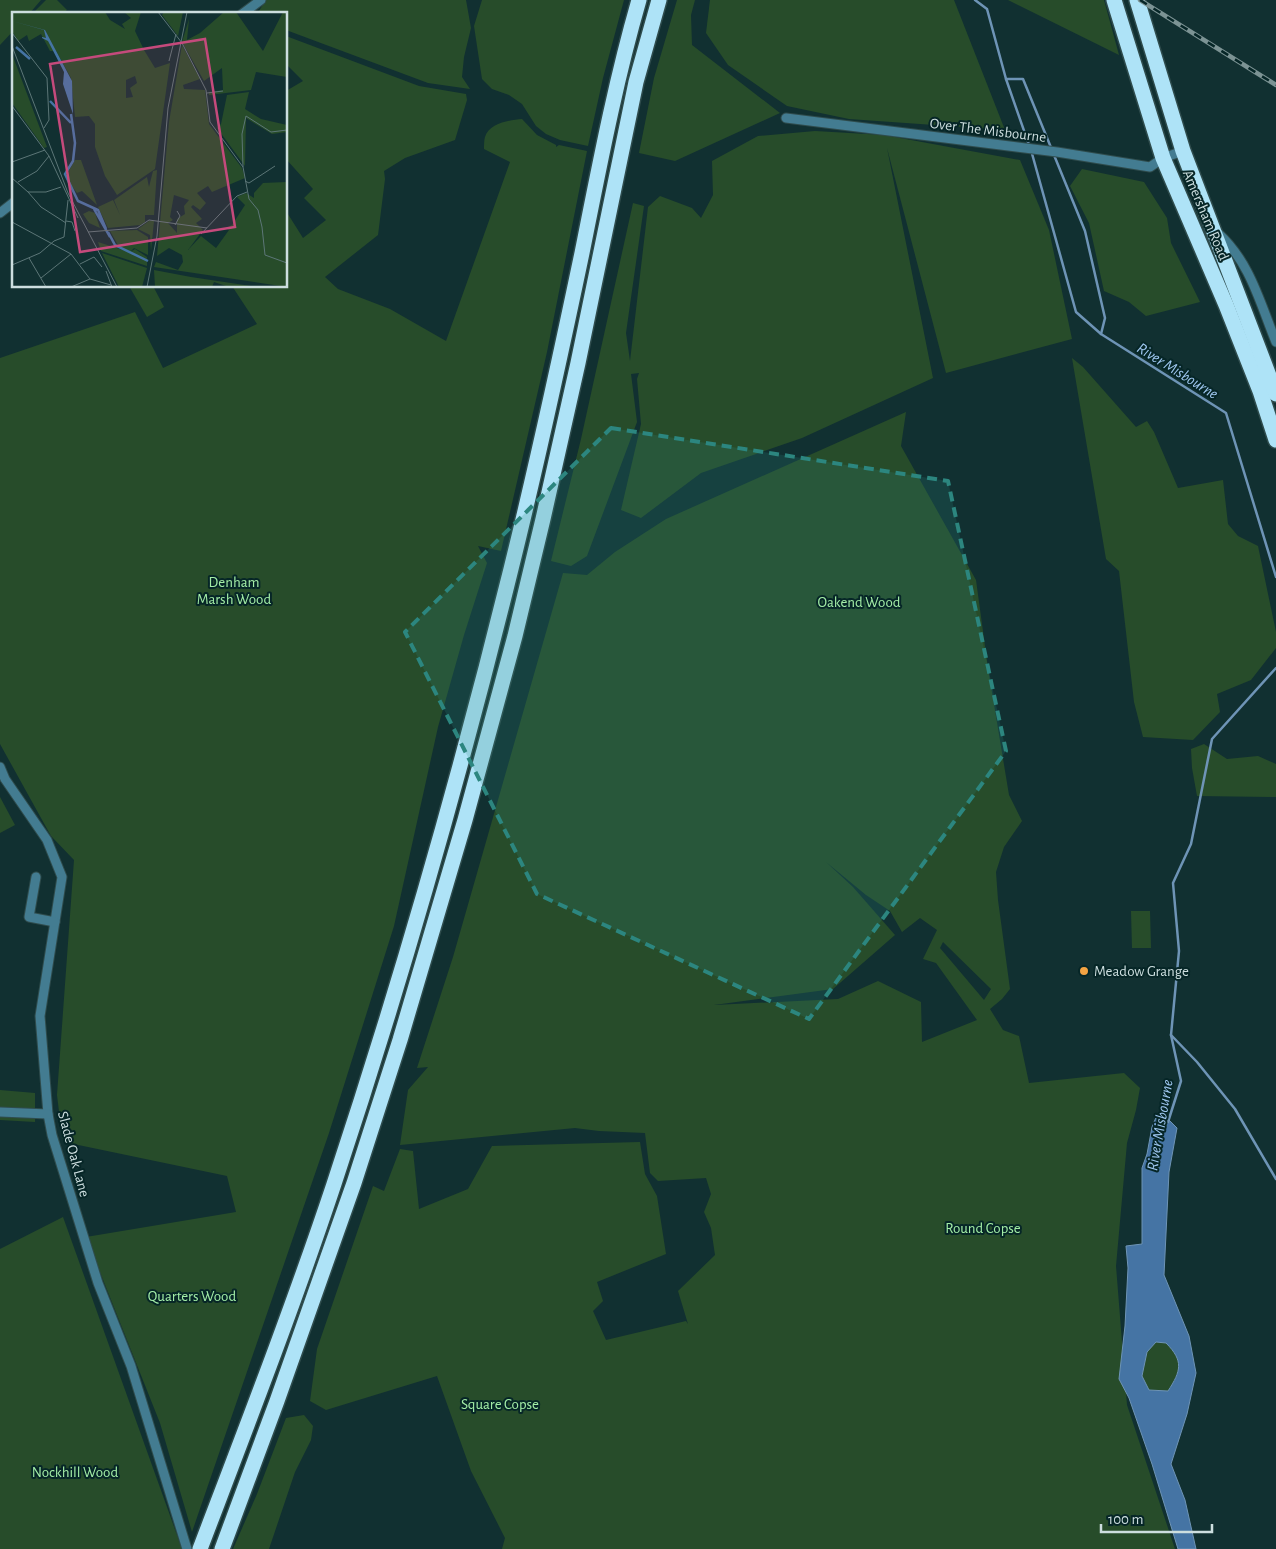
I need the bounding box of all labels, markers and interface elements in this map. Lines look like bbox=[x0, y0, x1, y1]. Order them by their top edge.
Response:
inset map bbox=[12, 12, 288, 288]
street label: Over The Misbourne bbox=[929, 116, 1047, 145]
street label: Amersham Road bbox=[1180, 168, 1231, 263]
water label: River Misbourne bbox=[1134, 340, 1221, 402]
park label: Denham Marsh Wood bbox=[197, 575, 271, 607]
park label: Oakend Wood bbox=[817, 595, 901, 610]
place label: Meadow Grange bbox=[1094, 964, 1189, 979]
marker: Meadow Grange bbox=[1078, 965, 1090, 977]
water label: River Misbourne bbox=[1144, 1078, 1176, 1172]
street label: Slade Oak Lane bbox=[55, 1110, 92, 1199]
park label: Round Copse bbox=[945, 1221, 1021, 1236]
park label: Quarters Wood bbox=[148, 1289, 236, 1304]
park label: Square Copse bbox=[461, 1397, 539, 1412]
park label: Nockhill Wood bbox=[32, 1465, 118, 1480]
scale bar bbox=[1101, 1502, 1212, 1534]
text: 100 m bbox=[1108, 1512, 1143, 1527]

